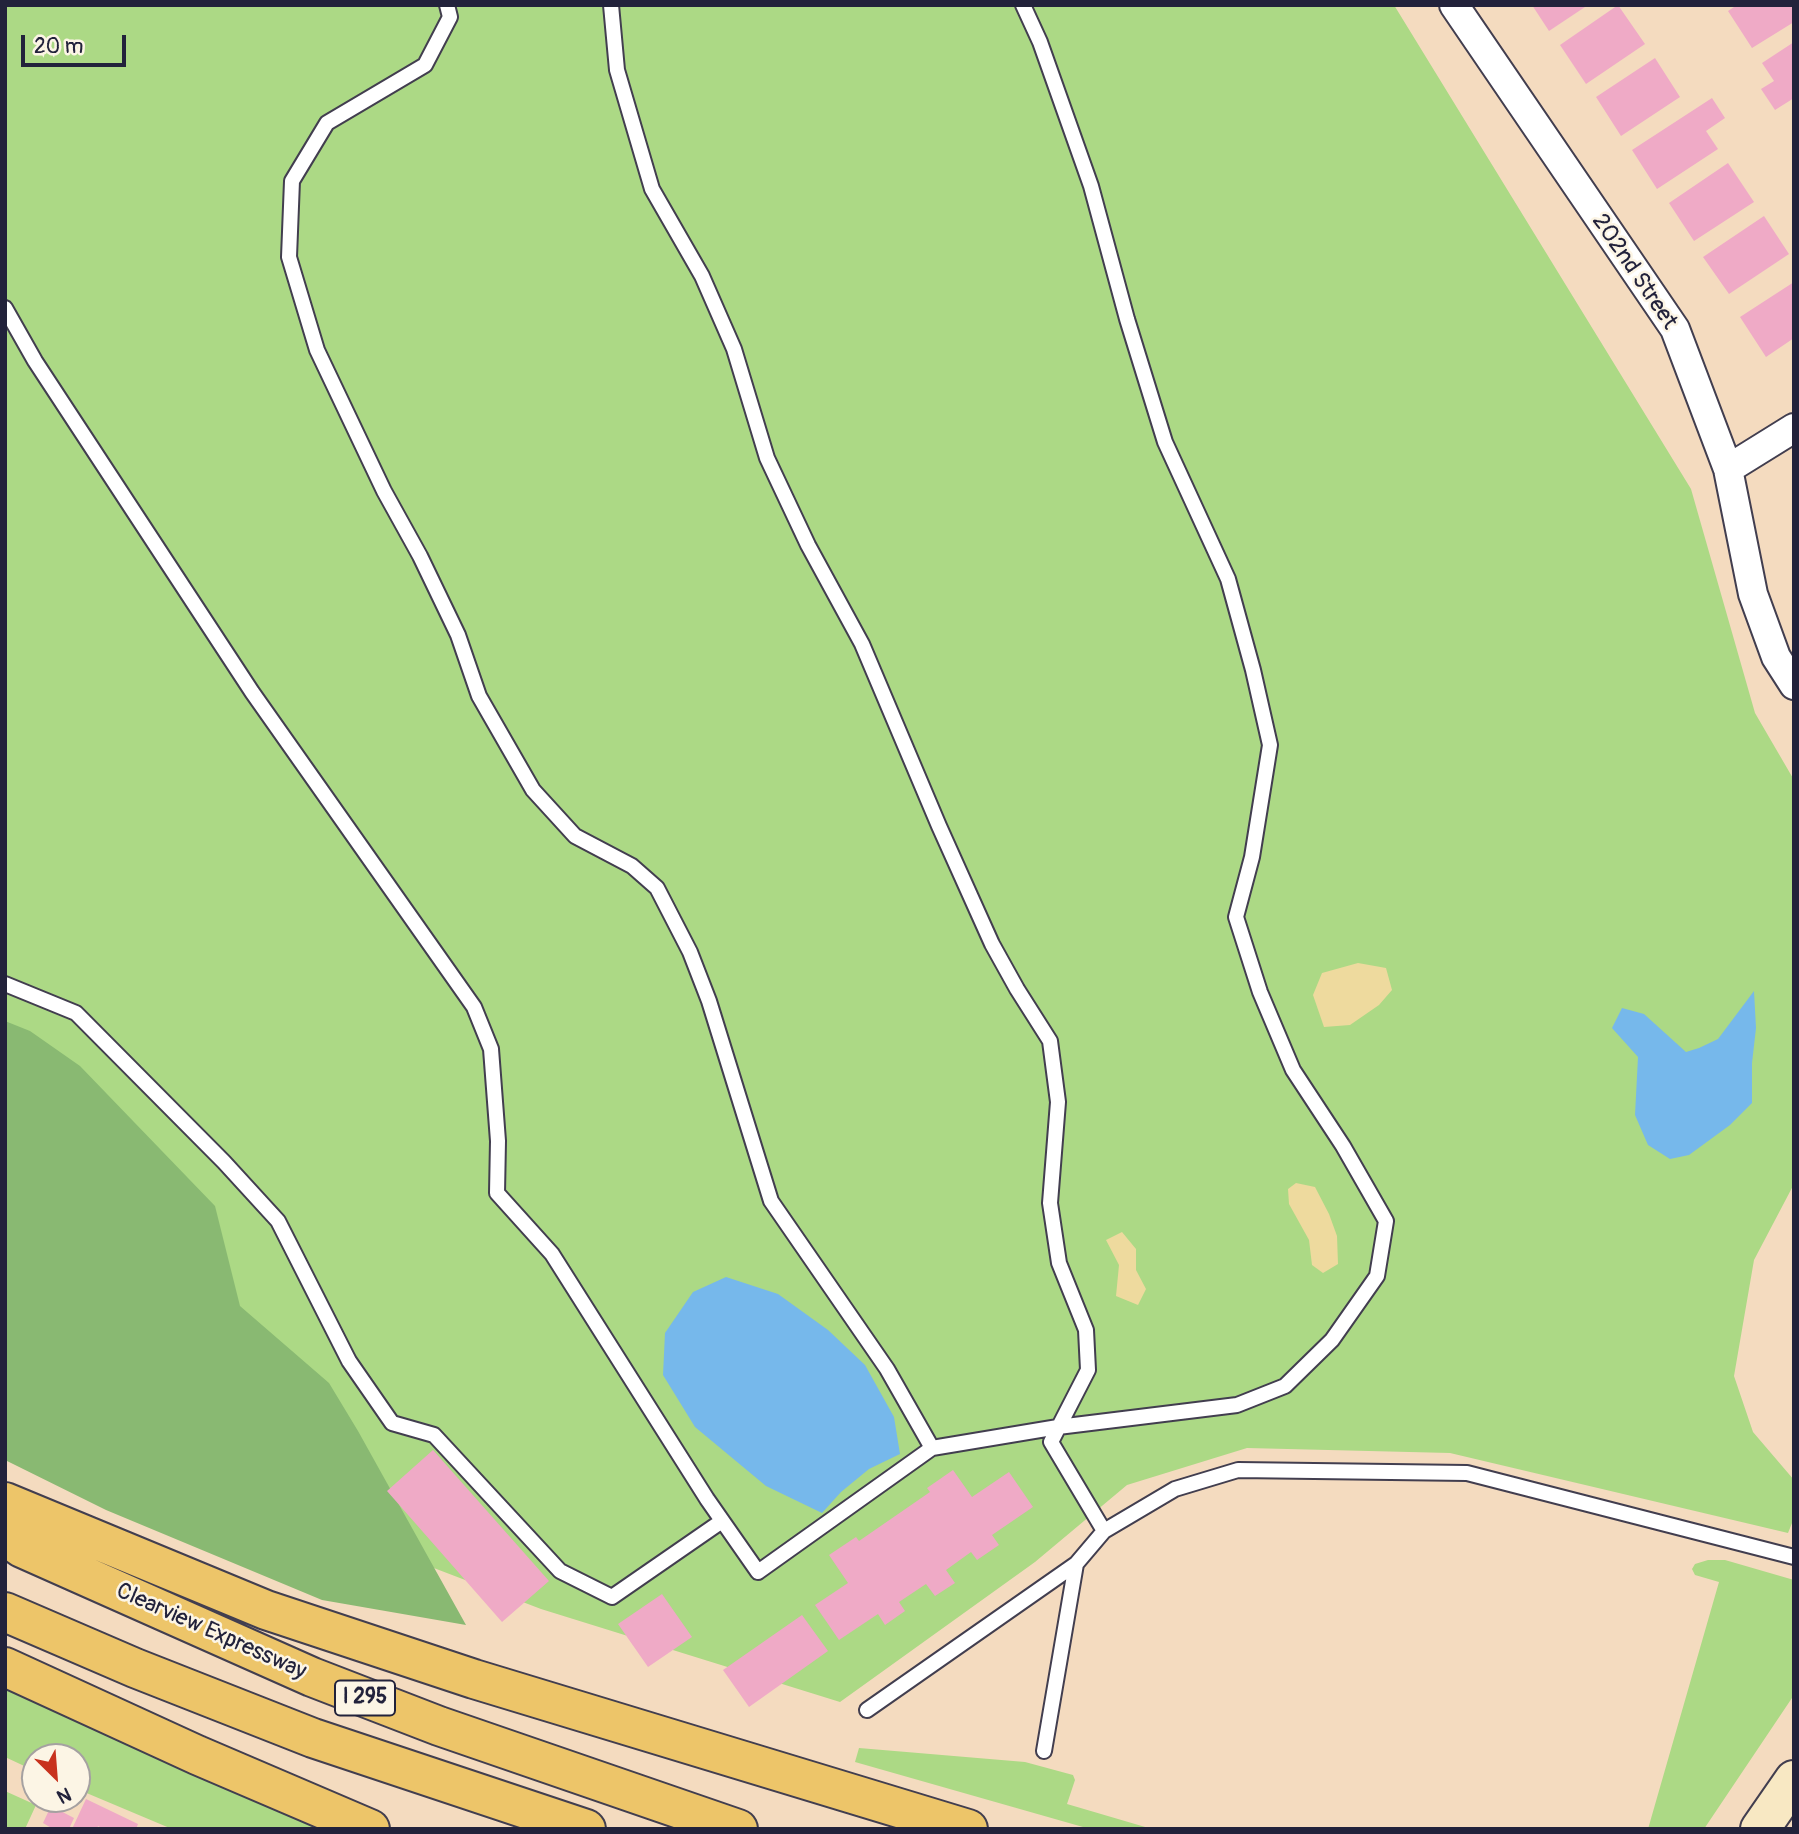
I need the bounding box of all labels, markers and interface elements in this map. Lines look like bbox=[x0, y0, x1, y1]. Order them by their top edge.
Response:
scale bar bbox=[24, 21, 130, 65]
text: 20 m bbox=[34, 33, 83, 60]
street label: 202nd Street bbox=[1585, 209, 1683, 335]
street label: Clearview Expressway bbox=[112, 1578, 310, 1686]
road number: I 295 bbox=[335, 1680, 395, 1716]
north arrow bbox=[21, 1743, 91, 1813]
text: N bbox=[53, 1782, 75, 1809]

